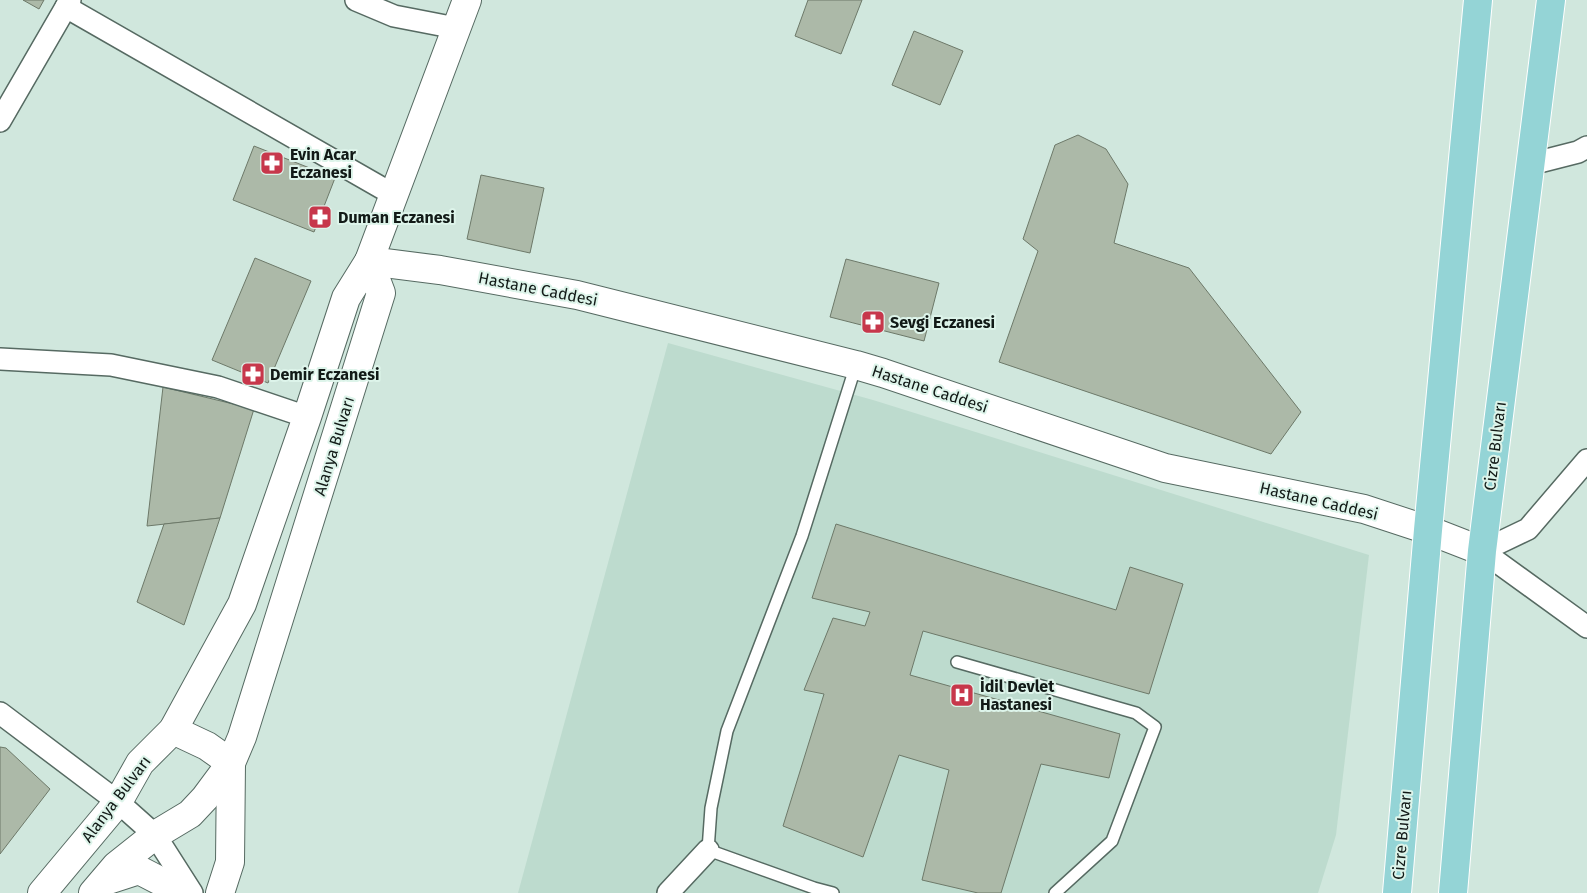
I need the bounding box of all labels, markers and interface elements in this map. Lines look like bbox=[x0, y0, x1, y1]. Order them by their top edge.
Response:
place label: Evin Acar Eczanesi bbox=[290, 145, 357, 182]
pharmacy icon: Evin Acar Eczanesi bbox=[259, 150, 285, 176]
pharmacy icon: Duman Eczanesi bbox=[307, 204, 333, 230]
place label: Duman Eczanesi bbox=[338, 208, 455, 227]
street label: Hastane Caddesi bbox=[477, 268, 599, 310]
pharmacy icon: Sevgi Eczanesi bbox=[860, 309, 886, 335]
place label: Sevgi Eczanesi bbox=[890, 313, 995, 332]
pharmacy icon: Demir Eczanesi bbox=[240, 361, 266, 387]
street label: Hastane Caddesi bbox=[870, 361, 990, 417]
place label: Demir Eczanesi bbox=[270, 365, 379, 384]
street label: Alanya Bulvarı bbox=[310, 394, 358, 498]
street label: Cizre Bulvarı bbox=[1480, 400, 1510, 492]
street label: Hastane Caddesi bbox=[1258, 478, 1380, 524]
place label: İdil Devlet Hastanesi bbox=[980, 677, 1055, 714]
hospital icon: İdil Devlet Hastanesi bbox=[949, 682, 975, 708]
street label: Alanya Bulvarı bbox=[77, 752, 155, 846]
street label: Cizre Bulvarı bbox=[1389, 789, 1415, 881]

